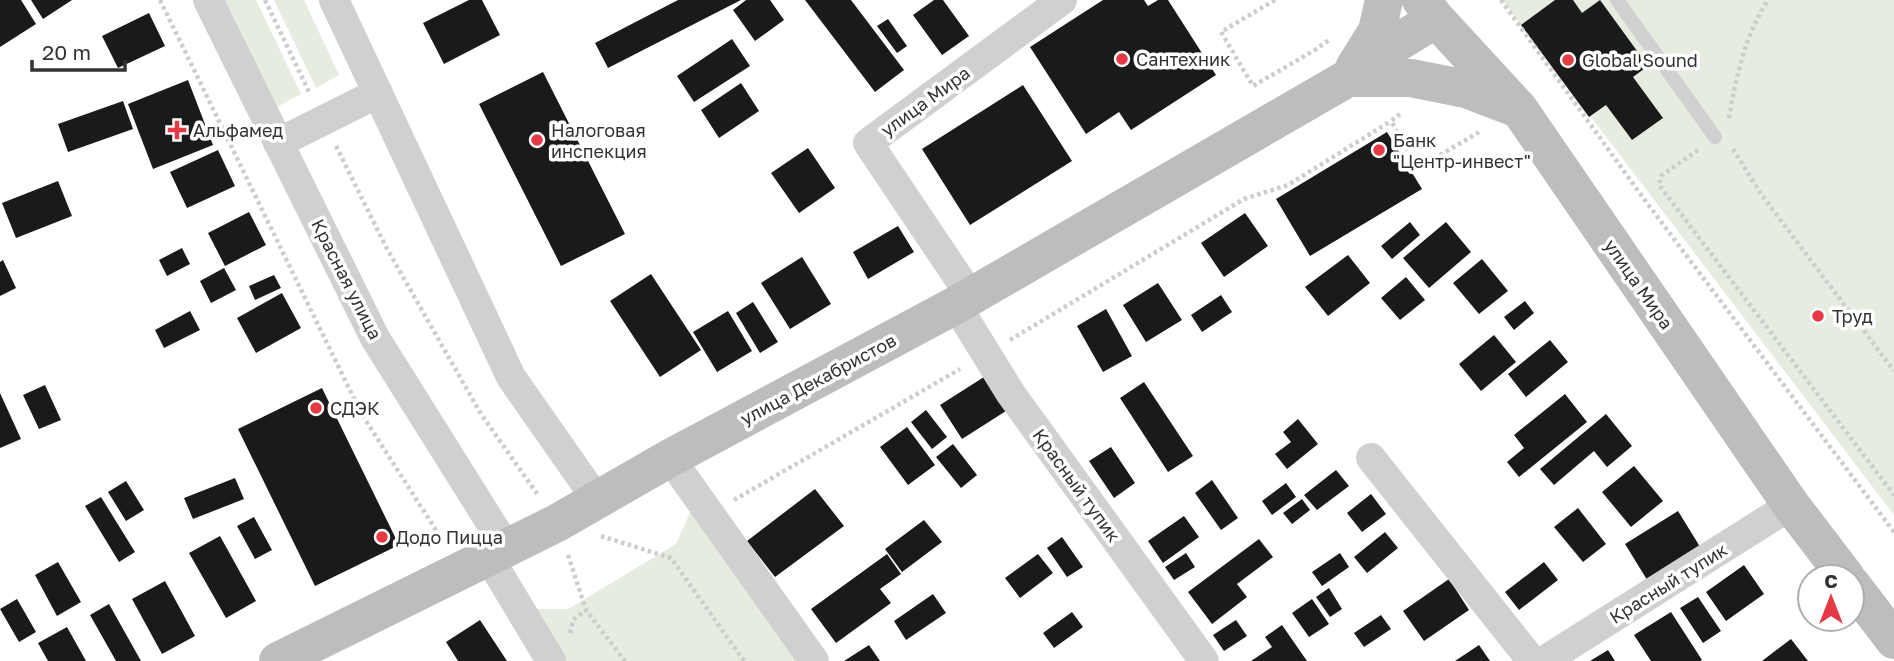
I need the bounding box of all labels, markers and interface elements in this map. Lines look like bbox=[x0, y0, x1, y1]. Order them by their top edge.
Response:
scale bar bbox=[32, 28, 124, 72]
text: 20 m bbox=[42, 39, 91, 65]
place label: Сантехник bbox=[1136, 48, 1230, 70]
place label: Global Sound bbox=[1582, 49, 1698, 71]
marker: Сантехник bbox=[1114, 51, 1130, 67]
marker: Global Sound bbox=[1560, 52, 1576, 68]
street label: улица Мира bbox=[876, 61, 974, 141]
place label: Альфамед bbox=[193, 119, 283, 141]
place label: Налоговая инспекция bbox=[551, 119, 647, 162]
marker: Альфамед bbox=[167, 120, 187, 140]
place label: Банк "Центр-инвест" bbox=[1393, 129, 1531, 172]
marker: Налоговая инспекция bbox=[529, 132, 545, 148]
marker: Банк "Центр-инвест" bbox=[1371, 142, 1387, 158]
street label: Красная улица bbox=[307, 215, 387, 343]
street label: улица Мира bbox=[1600, 235, 1678, 333]
place label: Труд bbox=[1832, 305, 1873, 327]
marker: Труд bbox=[1810, 308, 1826, 324]
street label: улица Декабристов bbox=[736, 329, 900, 429]
place label: СДЭК bbox=[330, 397, 380, 419]
marker: СДЭК bbox=[308, 400, 324, 416]
street label: Красный тупик bbox=[1029, 424, 1125, 546]
place label: Додо Пицца bbox=[396, 526, 503, 548]
marker: Додо Пицца bbox=[374, 529, 390, 545]
street label: Красный тупик bbox=[1605, 538, 1731, 628]
north arrow bbox=[1796, 563, 1866, 633]
text: С bbox=[1824, 569, 1838, 592]

